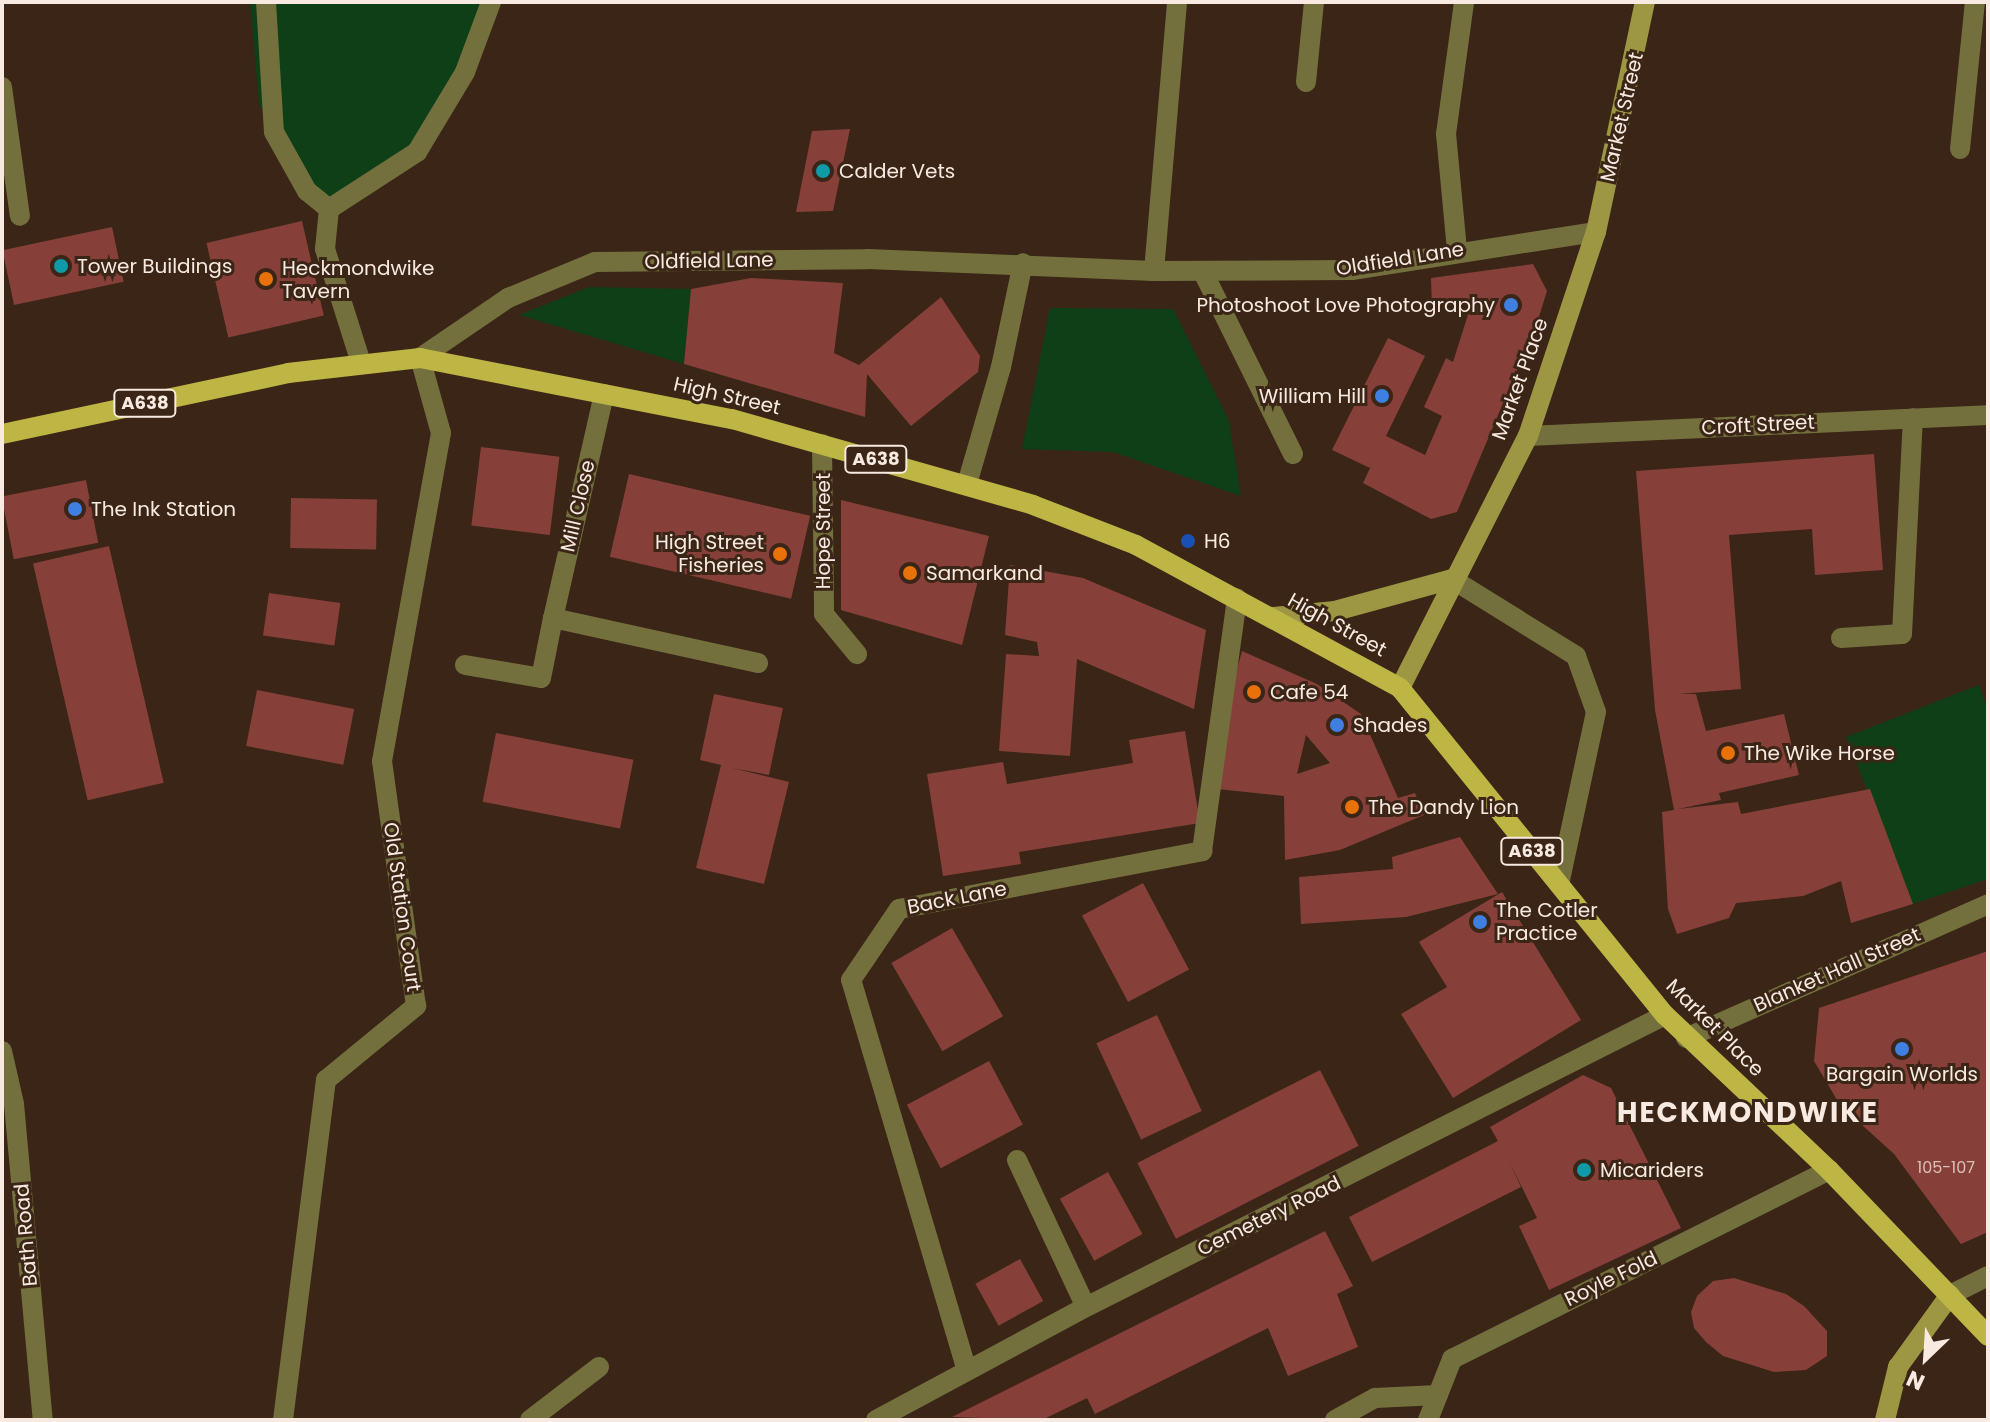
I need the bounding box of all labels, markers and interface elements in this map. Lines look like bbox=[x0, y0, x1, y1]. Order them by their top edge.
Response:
street label: Market Street bbox=[1595, 50, 1649, 184]
place label: Calder Vets bbox=[839, 159, 955, 183]
marker: Calder Vets bbox=[814, 162, 832, 180]
street label: Oldfield Lane bbox=[1334, 237, 1466, 281]
street label: Oldfield Lane bbox=[644, 248, 774, 274]
place label: Tower Buildings bbox=[77, 254, 232, 278]
place label: Heckmondwike Tavern bbox=[282, 256, 434, 303]
marker: Tower Buildings bbox=[52, 257, 70, 275]
marker: Heckmondwike Tavern bbox=[257, 270, 275, 288]
place label: Photoshoot Love Photography bbox=[1197, 293, 1495, 317]
marker: Photoshoot Love Photography bbox=[1502, 296, 1520, 314]
street label: Market Place bbox=[1487, 315, 1553, 443]
street label: High Street bbox=[671, 372, 783, 420]
place label: William Hill bbox=[1259, 384, 1366, 408]
marker: William Hill bbox=[1373, 387, 1391, 405]
road number: A638 bbox=[113, 389, 177, 417]
street label: Croft Street bbox=[1701, 410, 1815, 440]
road number: A638 bbox=[844, 445, 908, 473]
street label: Mill Close bbox=[556, 458, 600, 554]
street label: Hope Street bbox=[811, 473, 835, 589]
place label: The Ink Station bbox=[91, 497, 236, 521]
marker: The Ink Station bbox=[66, 500, 84, 518]
place label: H6 bbox=[1204, 529, 1231, 553]
place label: High Street Fisheries bbox=[655, 530, 764, 577]
marker: H6 bbox=[1179, 532, 1197, 550]
marker: High Street Fisheries bbox=[771, 545, 789, 563]
place label: Samarkand bbox=[926, 561, 1043, 585]
marker: Samarkand bbox=[901, 564, 919, 582]
street label: High Street bbox=[1284, 588, 1390, 662]
place label: Cafe 54 bbox=[1270, 680, 1348, 704]
marker: Cafe 54 bbox=[1245, 683, 1263, 701]
place label: Shades bbox=[1353, 713, 1427, 737]
marker: Shades bbox=[1328, 716, 1346, 734]
place label: The Wike Horse bbox=[1744, 741, 1895, 765]
marker: The Wike Horse bbox=[1719, 744, 1737, 762]
place label: The Dandy Lion bbox=[1368, 795, 1519, 819]
marker: The Dandy Lion bbox=[1343, 798, 1361, 816]
street label: Old Station Court bbox=[378, 821, 426, 993]
road number: A638 bbox=[1500, 837, 1564, 865]
street label: Back Lane bbox=[905, 877, 1009, 919]
place label: The Cotler Practice bbox=[1496, 898, 1598, 945]
marker: The Cotler Practice bbox=[1471, 913, 1489, 931]
street label: Blanket Hall Street bbox=[1750, 922, 1924, 1018]
street label: Market Place bbox=[1661, 974, 1769, 1082]
marker: Bargain Worlds bbox=[1893, 1040, 1911, 1058]
place label: Bargain Worlds bbox=[1826, 1062, 1978, 1086]
district label: HECKMONDWIKE bbox=[1617, 1096, 1879, 1130]
place label: Micariders bbox=[1600, 1158, 1704, 1182]
house number: 105-107 bbox=[1917, 1158, 1975, 1178]
marker: Micariders bbox=[1575, 1161, 1593, 1179]
street label: Cemetery Road bbox=[1193, 1171, 1345, 1261]
street label: Bath Road bbox=[10, 1183, 42, 1287]
street label: Royle Fold bbox=[1561, 1246, 1661, 1312]
north arrow bbox=[1886, 1318, 1966, 1398]
text: N bbox=[1902, 1363, 1930, 1398]

